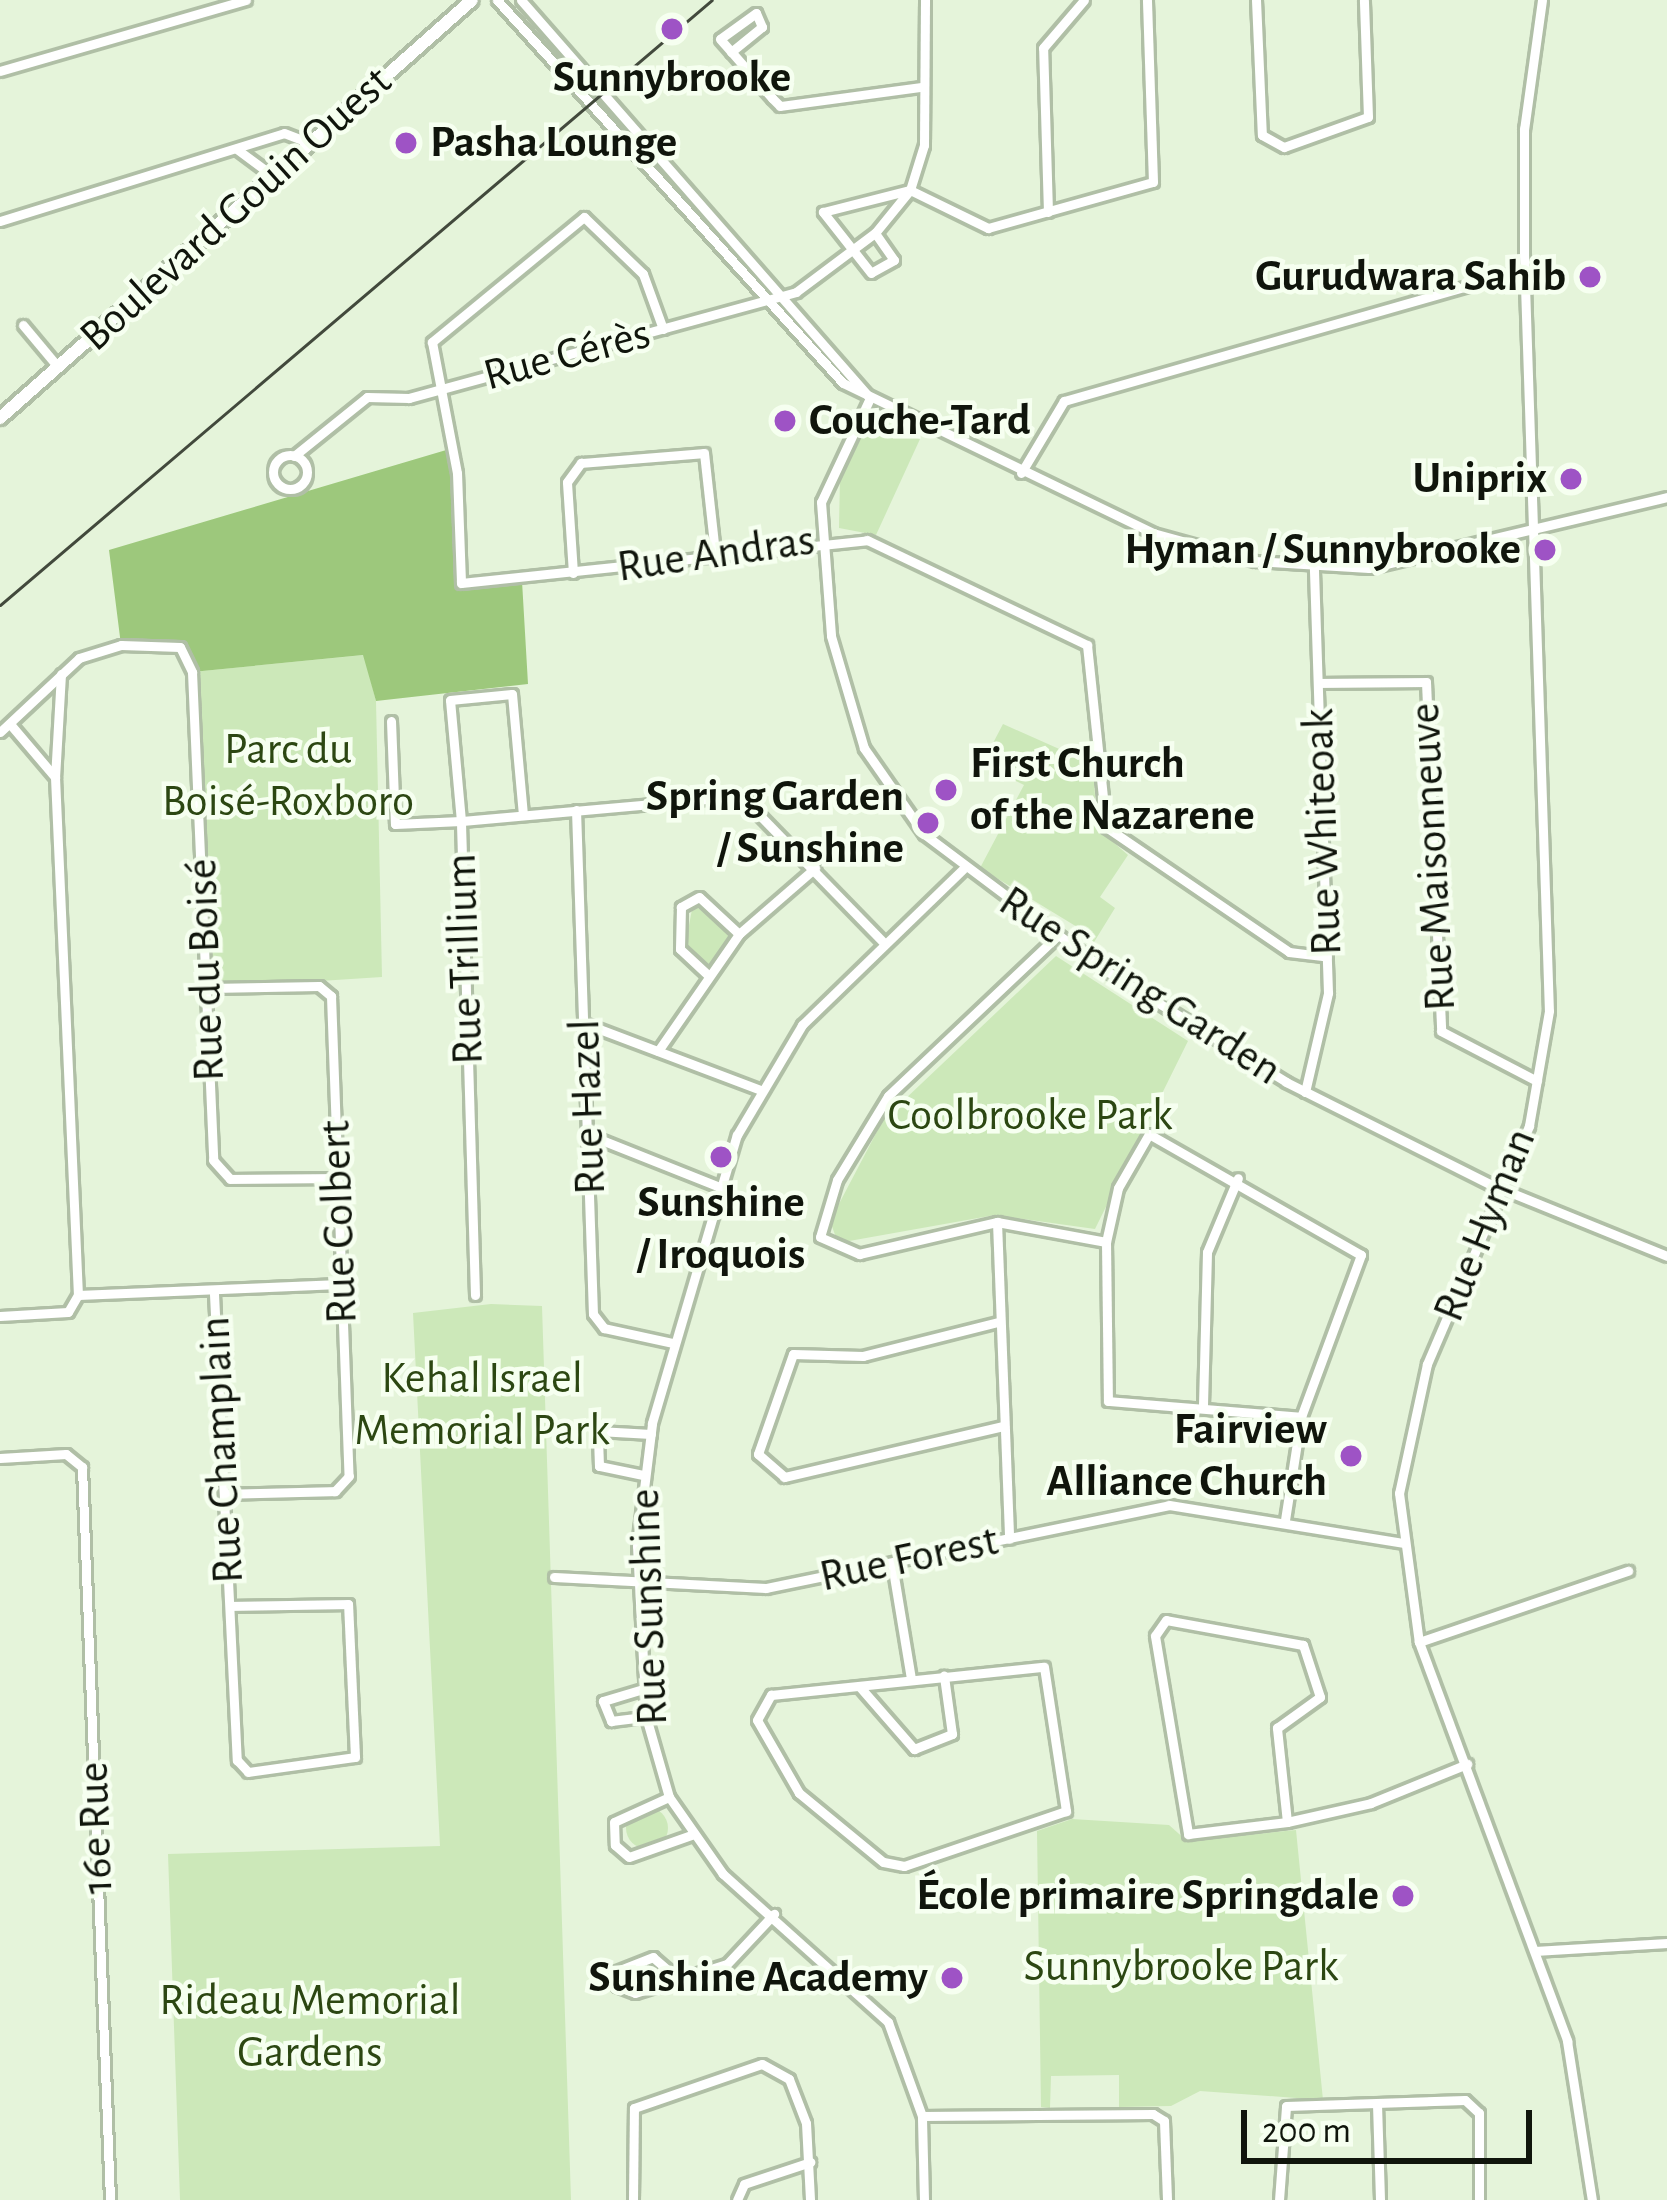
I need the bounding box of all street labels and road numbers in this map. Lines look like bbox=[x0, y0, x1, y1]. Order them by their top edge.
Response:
street label: Boulevard Gouin Ouest bbox=[69, 55, 403, 363]
street label: Rue Cérès bbox=[478, 307, 656, 403]
street label: Rue Andras bbox=[614, 513, 818, 595]
street label: Rue Maisonneuve bbox=[1398, 702, 1468, 1012]
street label: Rue Whiteoak bbox=[1292, 708, 1354, 956]
street label: Rue Trillium bbox=[434, 852, 496, 1066]
street label: Rue du Boisé bbox=[175, 858, 237, 1082]
street label: Rue Spring Garden bbox=[989, 875, 1291, 1097]
street label: Rue Hazel bbox=[558, 1018, 618, 1196]
street label: Rue Colbert bbox=[308, 1119, 370, 1325]
street label: Rue Hyman bbox=[1422, 1121, 1548, 1329]
street label: Rue Champlain bbox=[188, 1315, 256, 1585]
street label: Rue Sunshine bbox=[618, 1488, 680, 1726]
street label: Rue Forest bbox=[815, 1514, 1003, 1604]
street label: 16e Rue bbox=[67, 1761, 125, 1895]

